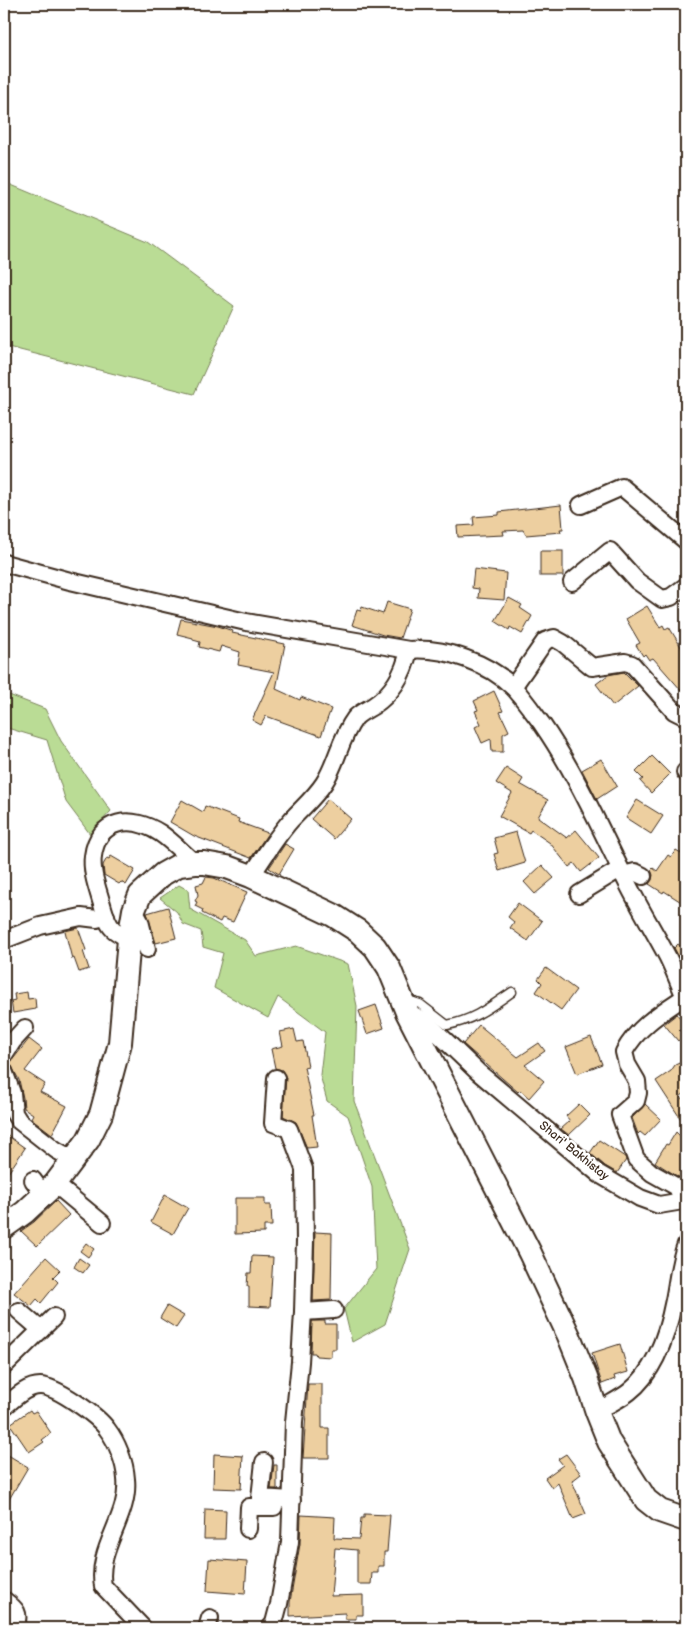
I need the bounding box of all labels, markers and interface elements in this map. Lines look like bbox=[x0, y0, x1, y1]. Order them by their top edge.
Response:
street label: Shari' Bakhistay bbox=[536, 1118, 612, 1184]

